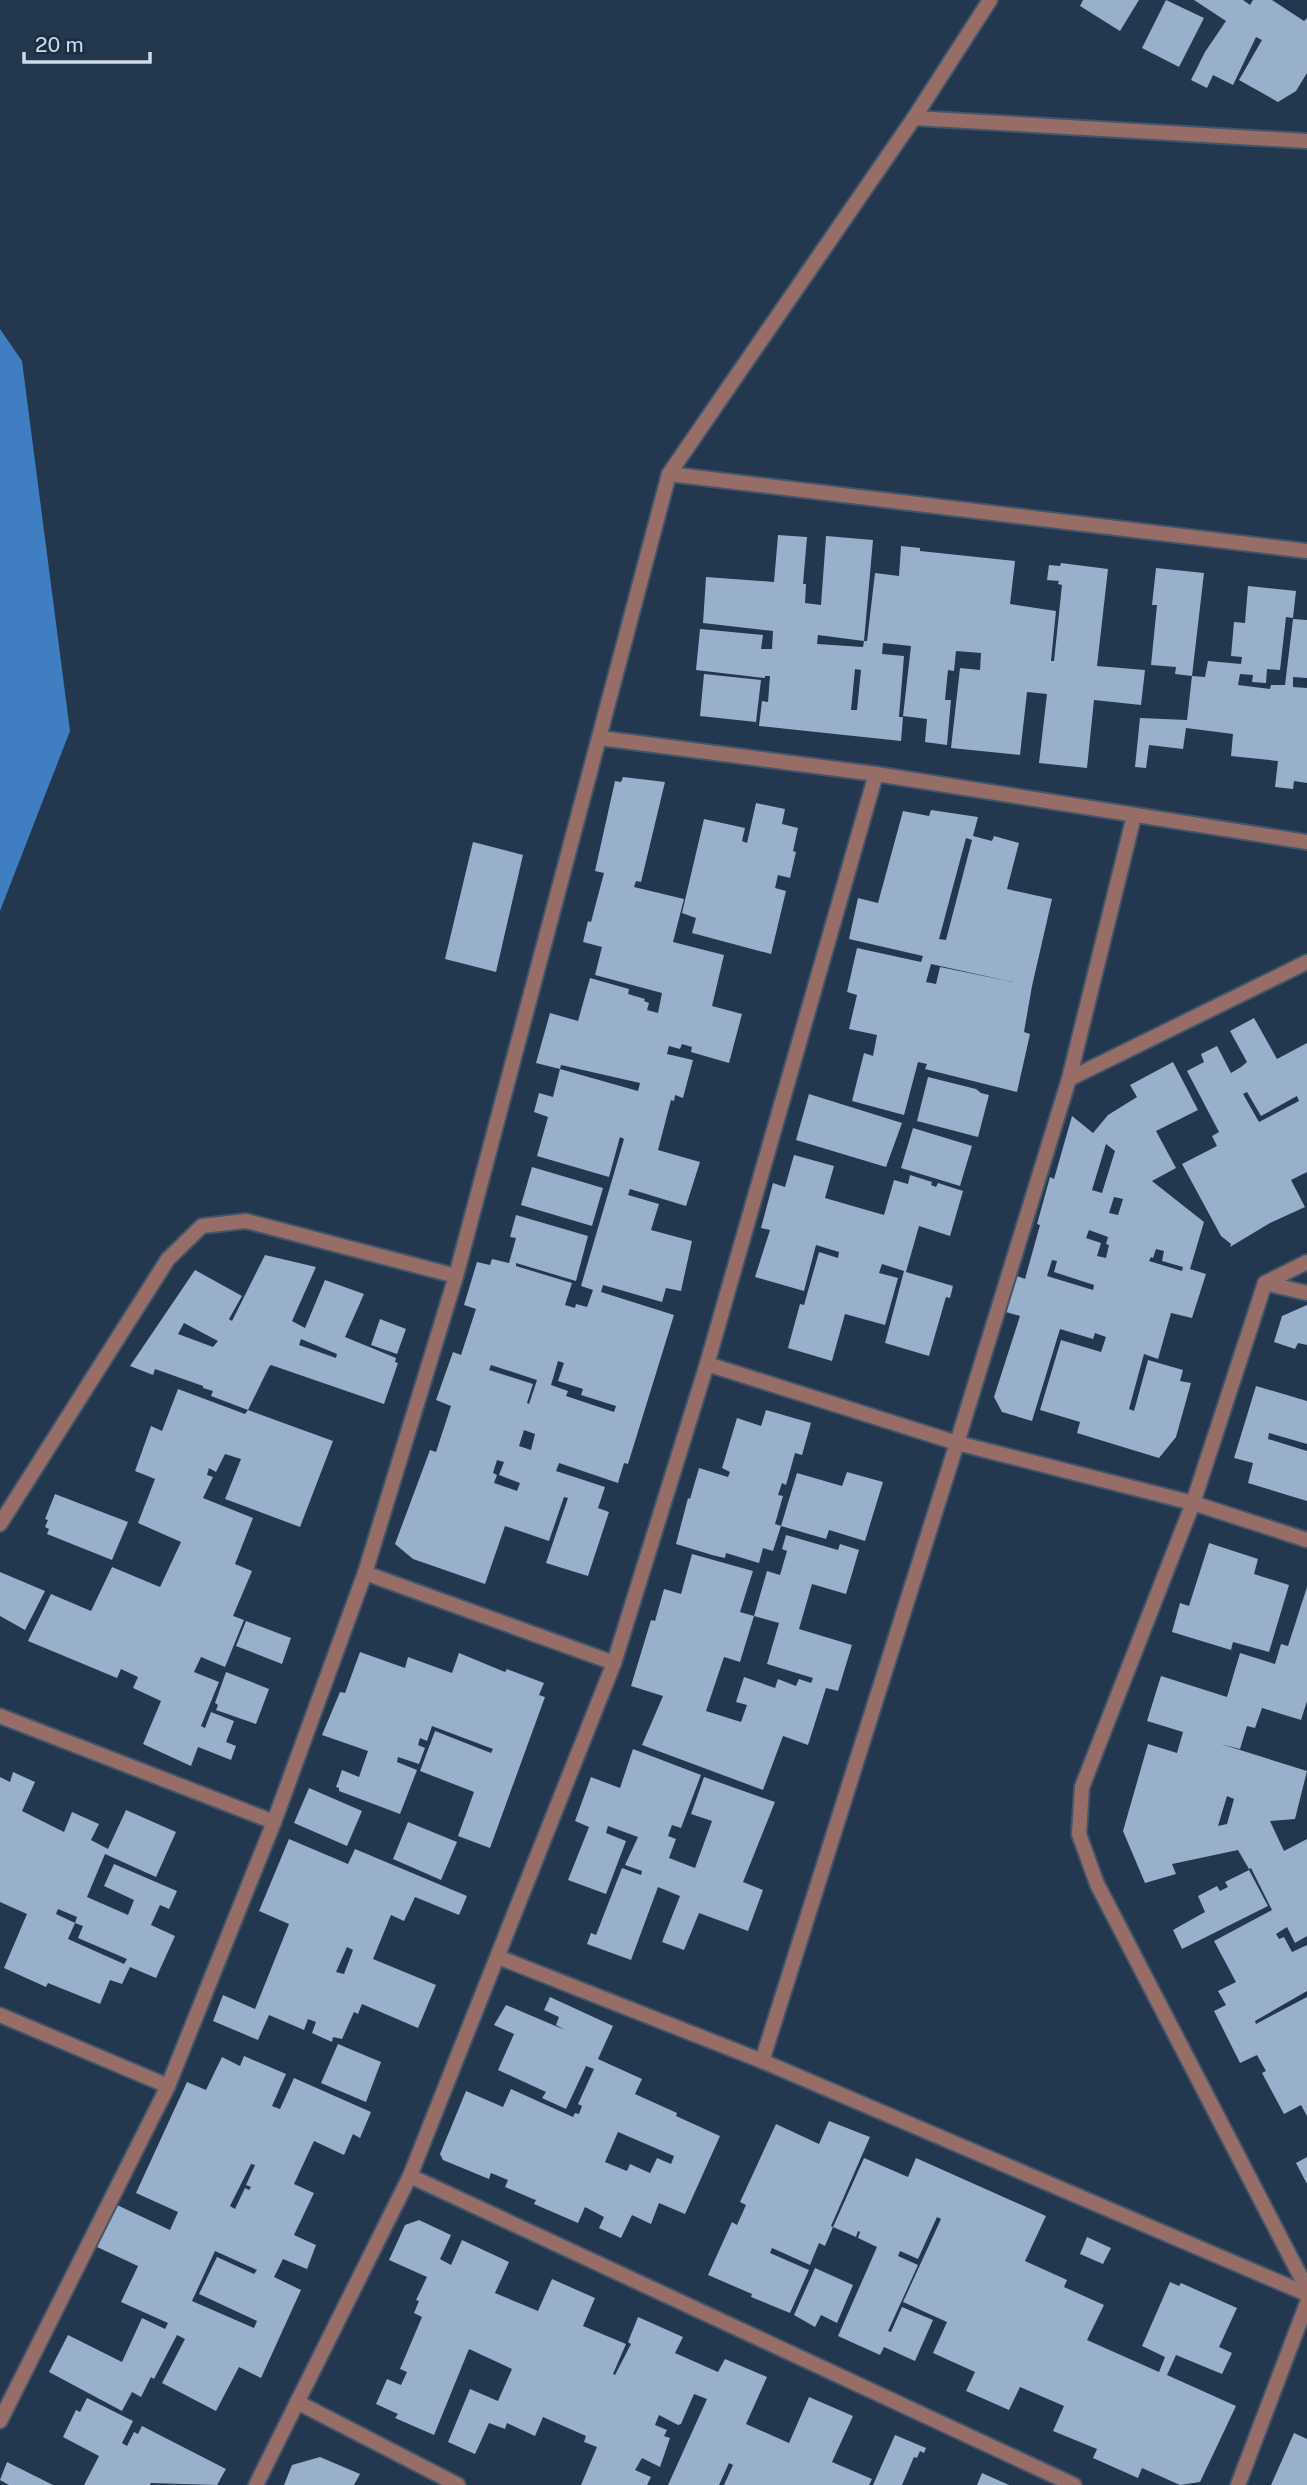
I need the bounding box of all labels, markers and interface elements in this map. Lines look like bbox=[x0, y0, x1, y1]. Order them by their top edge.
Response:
scale bar bbox=[24, 21, 150, 65]
text: 20 m bbox=[35, 32, 84, 57]

